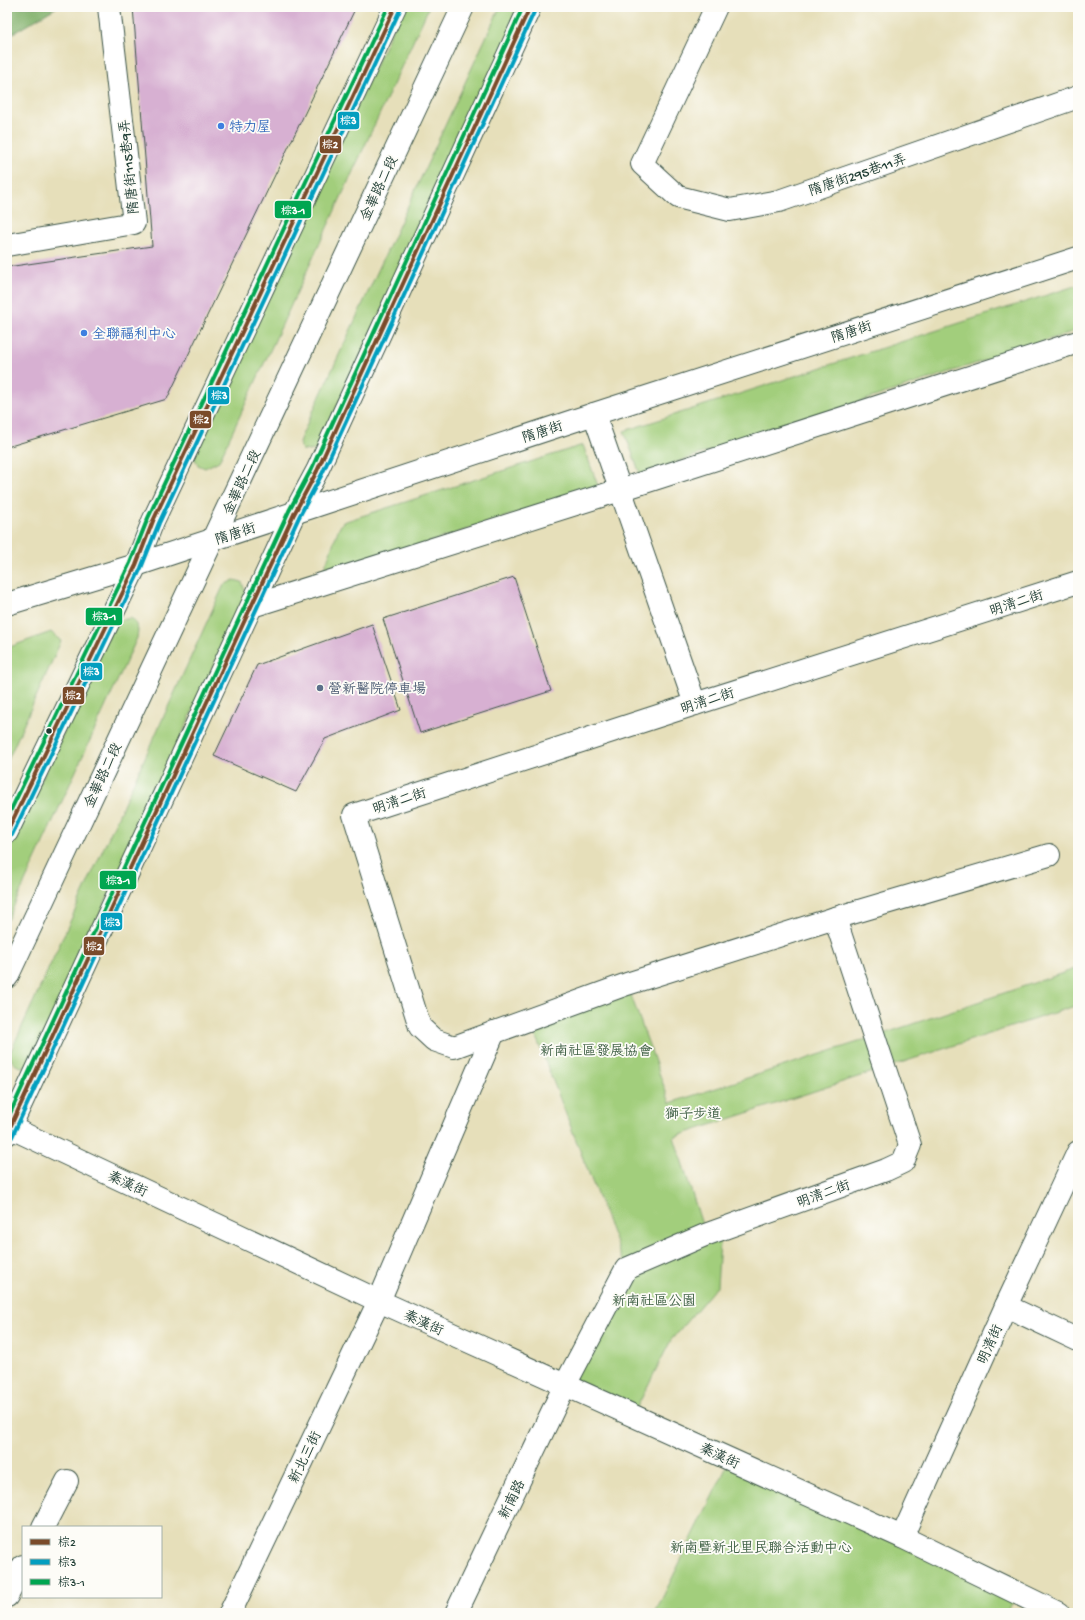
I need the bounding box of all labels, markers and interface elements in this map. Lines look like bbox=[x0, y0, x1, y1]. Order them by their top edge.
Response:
line badge: 棕3 bbox=[337, 111, 360, 130]
text: 棕3 bbox=[340, 115, 357, 128]
street label: 隋唐街115巷9弄 bbox=[116, 118, 144, 215]
place label: 特力屋 bbox=[229, 119, 271, 137]
marker: 特力屋 bbox=[216, 121, 226, 131]
line badge: 棕2 bbox=[319, 135, 342, 154]
text: 棕2 bbox=[322, 139, 339, 152]
street label: 隋唐街295巷11弄 bbox=[806, 151, 909, 201]
street label: 金華路二段 bbox=[357, 153, 403, 224]
line badge: 棕3-1 bbox=[274, 200, 312, 219]
text: 棕3-1 bbox=[281, 205, 305, 218]
street label: 隋唐街 bbox=[829, 318, 874, 348]
place label: 全聯福利中心 bbox=[92, 326, 176, 344]
marker: 全聯福利中心 bbox=[79, 328, 89, 338]
line badge: 棕3 bbox=[207, 386, 230, 405]
text: 棕3 bbox=[211, 390, 228, 403]
line badge: 棕2 bbox=[189, 410, 212, 429]
text: 棕2 bbox=[193, 414, 210, 427]
street label: 隋唐街 bbox=[520, 418, 565, 448]
street label: 金華路二段 bbox=[220, 447, 266, 518]
street label: 隋唐街 bbox=[213, 520, 258, 550]
street label: 明清二街 bbox=[987, 587, 1046, 621]
line badge: 棕3-1 bbox=[85, 607, 123, 626]
text: 棕3-1 bbox=[92, 611, 116, 624]
line badge: 棕3 bbox=[80, 662, 103, 681]
text: 棕3 bbox=[83, 666, 100, 679]
place label: 營新醫院停車場 bbox=[328, 681, 426, 699]
marker: 營新醫院停車場 bbox=[315, 683, 325, 693]
street label: 明清二街 bbox=[678, 685, 737, 719]
line badge: 棕2 bbox=[62, 686, 85, 705]
text: 棕2 bbox=[65, 690, 82, 703]
unlabelled marker bbox=[44, 726, 54, 736]
street label: 金華路二段 bbox=[81, 740, 127, 811]
street label: 明清二街 bbox=[370, 785, 429, 819]
line badge: 棕3-1 bbox=[99, 870, 137, 890]
text: 棕3-1 bbox=[106, 875, 130, 888]
line badge: 棕3 bbox=[100, 912, 123, 931]
text: 棕3 bbox=[104, 917, 121, 930]
line badge: 棕2 bbox=[83, 936, 105, 956]
text: 棕2 bbox=[86, 941, 103, 954]
park label: 新南社區發展協會 bbox=[540, 1043, 653, 1061]
park label: 獅子步道 bbox=[665, 1107, 721, 1124]
street label: 秦漢街 bbox=[104, 1168, 150, 1202]
street label: 明清二街 bbox=[794, 1177, 853, 1213]
park label: 新南社區公園 bbox=[612, 1293, 696, 1311]
street label: 秦漢街 bbox=[400, 1307, 446, 1341]
street label: 明清街 bbox=[974, 1322, 1008, 1368]
street label: 新北三街 bbox=[285, 1429, 326, 1487]
street label: 秦漢街 bbox=[696, 1440, 742, 1474]
street label: 新南路 bbox=[496, 1477, 530, 1523]
legend bbox=[22, 1526, 162, 1598]
text: 棕2 bbox=[58, 1536, 76, 1551]
park label: 新南暨新北里民聯合活動中心 bbox=[670, 1540, 852, 1558]
text: 棕3 bbox=[58, 1556, 76, 1571]
text: 棕3-1 bbox=[58, 1576, 85, 1591]

